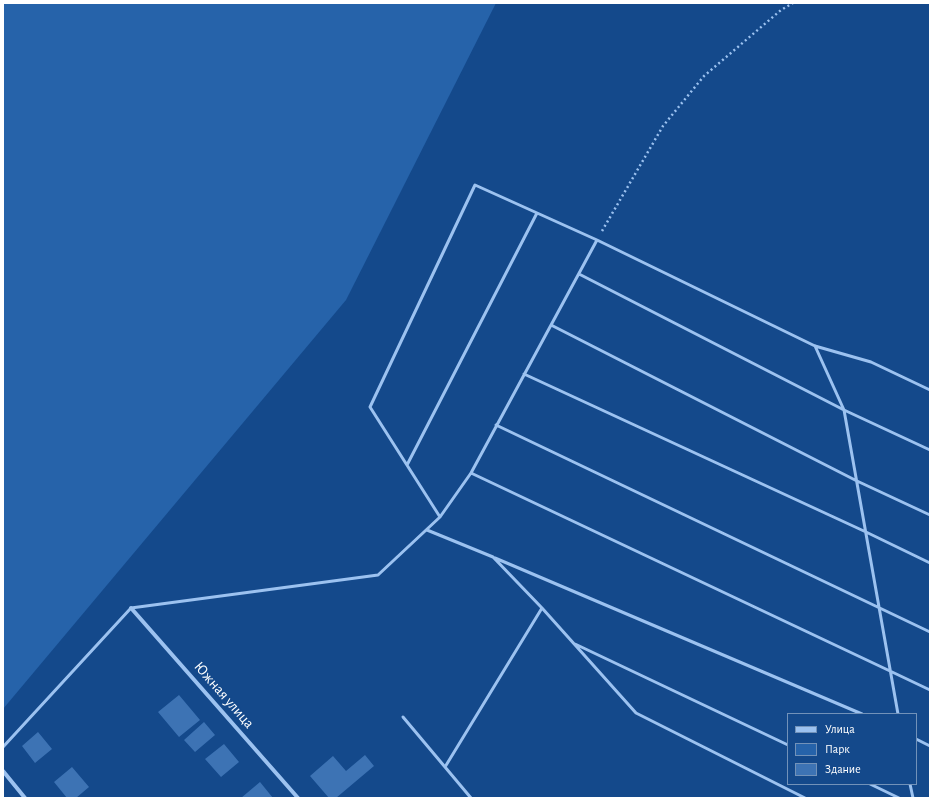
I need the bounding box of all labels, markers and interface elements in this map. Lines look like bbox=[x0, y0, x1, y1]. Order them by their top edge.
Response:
street label: Южная улица bbox=[190, 658, 258, 732]
legend bbox=[787, 713, 917, 785]
text: Улица bbox=[825, 723, 855, 735]
text: Парк bbox=[825, 743, 850, 755]
text: Здание bbox=[825, 763, 861, 775]

